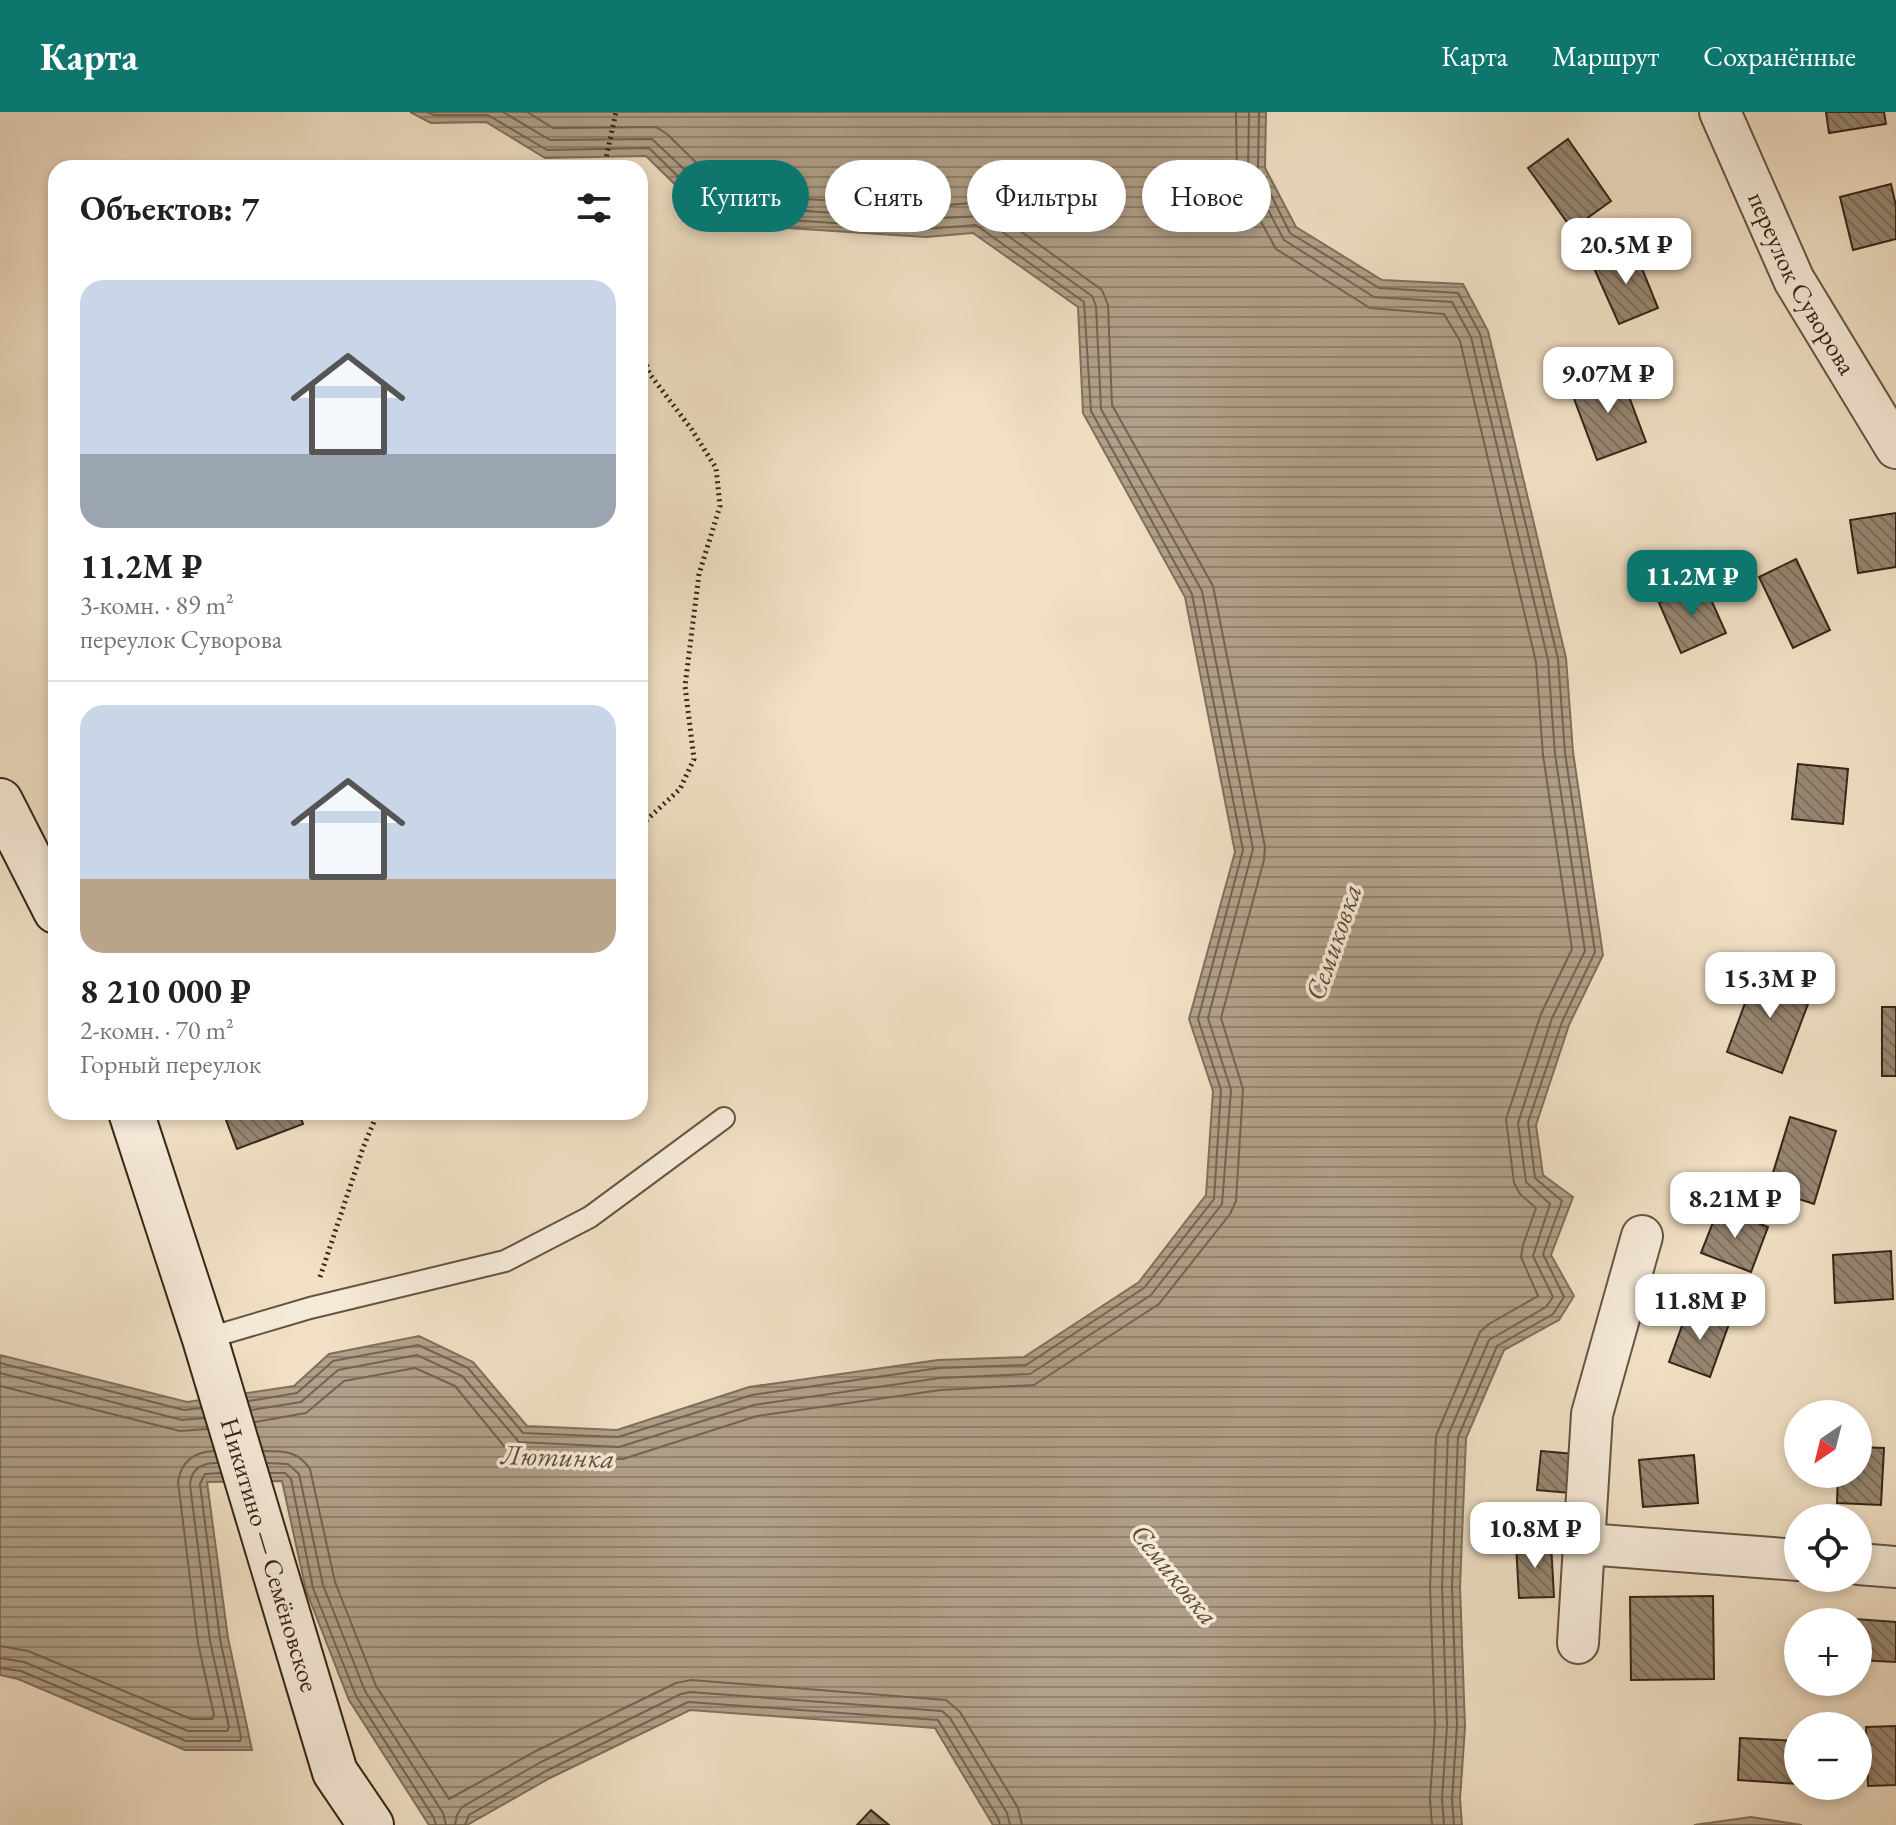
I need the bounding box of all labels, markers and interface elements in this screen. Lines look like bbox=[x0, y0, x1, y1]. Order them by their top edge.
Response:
text: Карта bbox=[40, 32, 138, 81]
text: Карта bbox=[1441, 38, 1508, 74]
text: Маршрут bbox=[1552, 38, 1659, 74]
text: Сохранённые bbox=[1703, 38, 1856, 74]
chip: Купить bbox=[672, 160, 809, 232]
chip: Снять bbox=[825, 160, 951, 232]
chip: Фильтры bbox=[967, 160, 1126, 232]
chip: Новое bbox=[1142, 160, 1271, 232]
text: Объектов: 7 bbox=[80, 186, 259, 230]
icon: filters bbox=[572, 186, 616, 230]
street label: переулок Суворова bbox=[1740, 187, 1865, 381]
pin: 20.5M ₽ bbox=[1552, 218, 1700, 286]
text: 20.5M ₽ bbox=[1579, 227, 1673, 261]
icon: home bbox=[276, 332, 420, 476]
pin: 9.07M ₽ bbox=[1534, 347, 1682, 415]
text: 9.07M ₽ bbox=[1561, 356, 1655, 390]
text: 11.2M ₽ bbox=[80, 544, 203, 588]
pin: 11.2M ₽ bbox=[1618, 550, 1766, 618]
text: 11.2M ₽ bbox=[1645, 559, 1739, 593]
text: 3-комн. · 89 m² bbox=[80, 588, 234, 622]
text: переулок Суворова bbox=[80, 622, 282, 656]
icon: home bbox=[276, 757, 420, 901]
water label: Семиковка bbox=[1296, 879, 1370, 1005]
pin: 15.3M ₽ bbox=[1696, 952, 1844, 1020]
text: 15.3M ₽ bbox=[1723, 961, 1817, 995]
text: 8 210 000 ₽ bbox=[80, 969, 251, 1013]
text: 2-комн. · 70 m² bbox=[80, 1013, 234, 1047]
text: Горный переулок bbox=[80, 1047, 261, 1081]
pin: 8.21M ₽ bbox=[1661, 1172, 1809, 1240]
text: 8.21M ₽ bbox=[1688, 1181, 1782, 1215]
pin: 11.8M ₽ bbox=[1626, 1274, 1774, 1342]
text: 11.8M ₽ bbox=[1653, 1283, 1747, 1317]
north arrow bbox=[1784, 1400, 1872, 1488]
map controls bbox=[1784, 1400, 1872, 1800]
street label: Никитино — Семёновское bbox=[213, 1414, 327, 1696]
water label: Лютинка bbox=[499, 1436, 615, 1476]
pin: 10.8M ₽ bbox=[1461, 1502, 1609, 1570]
button: locate bbox=[1784, 1504, 1872, 1592]
text: 10.8M ₽ bbox=[1488, 1511, 1582, 1545]
water label: Семиковка bbox=[1123, 1516, 1227, 1632]
button: + bbox=[1784, 1608, 1872, 1696]
button: − bbox=[1784, 1712, 1872, 1800]

